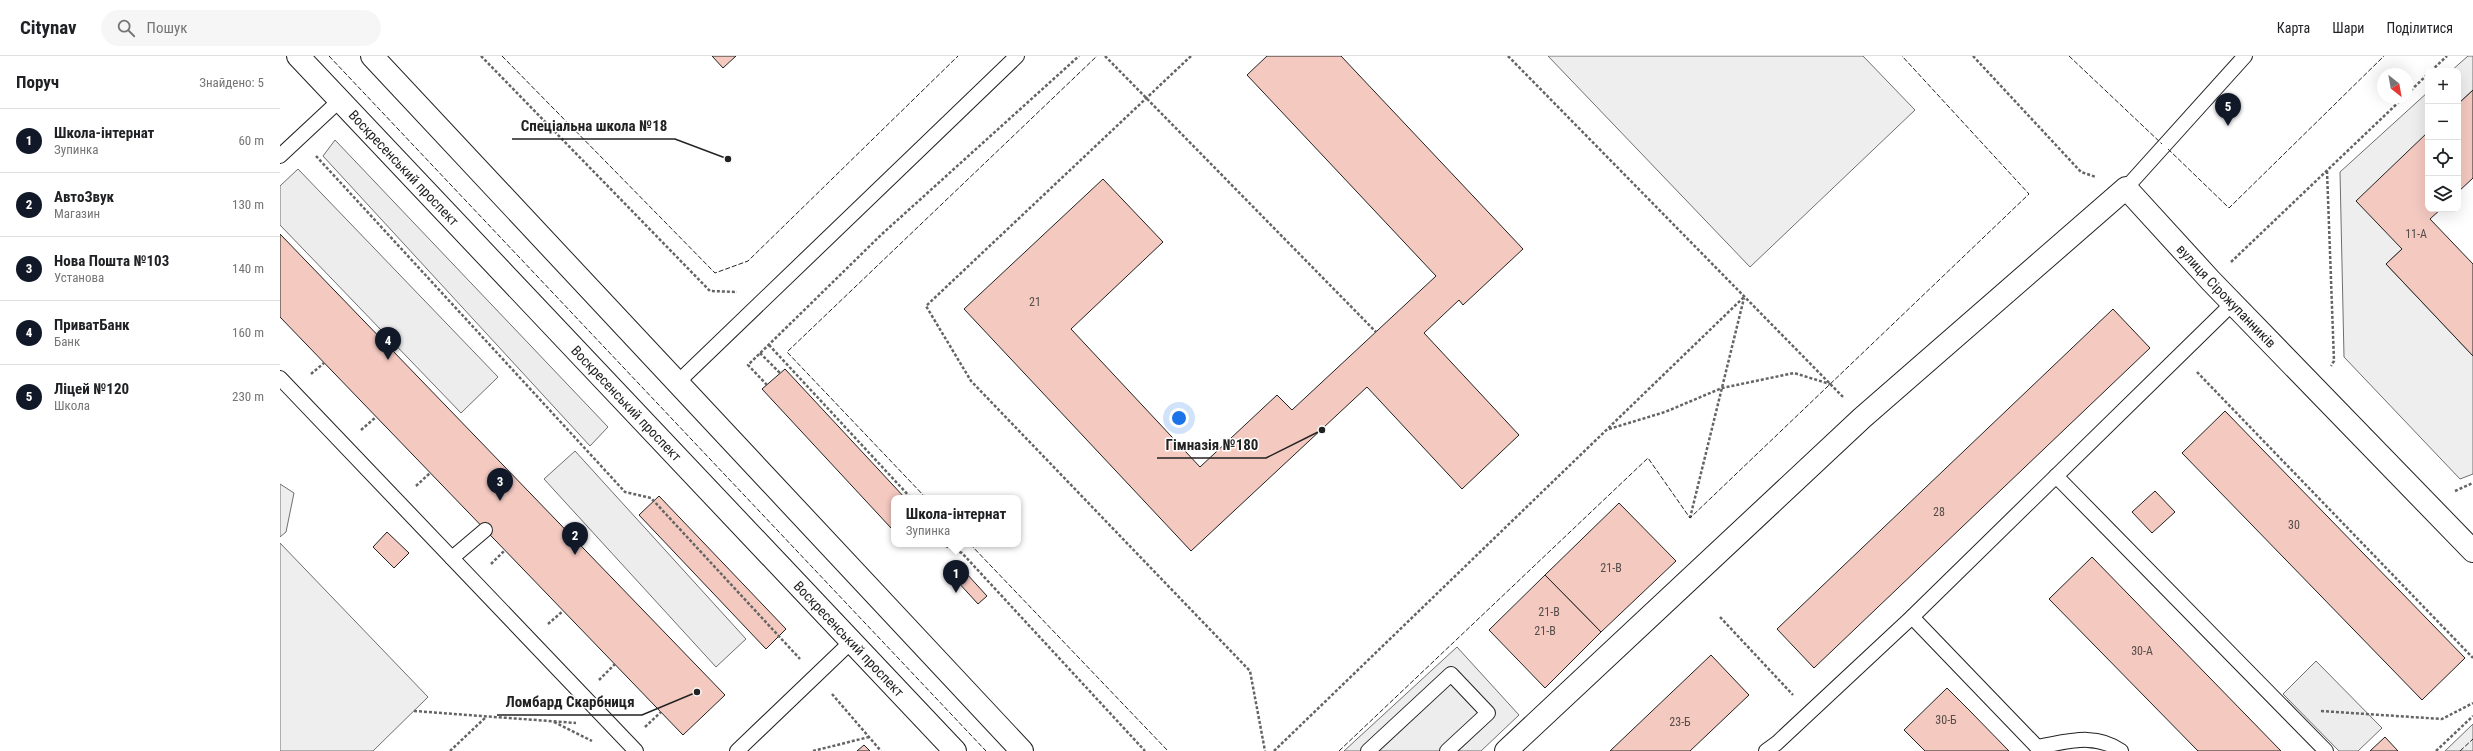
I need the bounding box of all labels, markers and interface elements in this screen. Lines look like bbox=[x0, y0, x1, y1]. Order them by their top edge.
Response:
search box bbox=[101, 10, 381, 46]
text: Citynav bbox=[20, 16, 77, 39]
icon: search bbox=[115, 17, 137, 39]
text: Пошук bbox=[147, 19, 187, 37]
text: Карта bbox=[2277, 20, 2310, 36]
text: Шари bbox=[2332, 20, 2364, 36]
text: Поділитися bbox=[2386, 20, 2453, 36]
north arrow bbox=[2377, 68, 2413, 104]
map controls bbox=[2425, 68, 2461, 212]
button: + bbox=[2425, 68, 2461, 104]
text: Поруч bbox=[16, 72, 59, 92]
text: Знайдено: 5 bbox=[199, 75, 264, 90]
pin: 5 bbox=[2215, 93, 2241, 126]
button: − bbox=[2425, 104, 2461, 140]
street label: Воскресенський проспект bbox=[345, 107, 462, 229]
callout: Спеціальна школа №18 bbox=[512, 112, 675, 139]
text: Спеціальна школа №18 bbox=[521, 117, 667, 135]
text: Школа-інтернат bbox=[54, 124, 154, 142]
text: 1 bbox=[26, 133, 32, 148]
text: 60 m bbox=[238, 133, 264, 148]
button: locate bbox=[2425, 140, 2461, 176]
text: Зупинка bbox=[54, 142, 98, 157]
button: layers bbox=[2425, 176, 2461, 212]
text: АвтоЗвук bbox=[54, 188, 114, 206]
text: 2 bbox=[26, 197, 32, 212]
text: 130 m bbox=[232, 197, 264, 212]
text: Магазин bbox=[54, 206, 100, 221]
house number: 11-А bbox=[2405, 227, 2427, 241]
street label: вулиця Сірожупанників bbox=[2173, 241, 2279, 351]
text: Нова Пошта №103 bbox=[54, 252, 169, 270]
text: 3 bbox=[26, 261, 32, 276]
text: 140 m bbox=[232, 261, 264, 276]
text: Установа bbox=[54, 270, 104, 285]
house number: 21 bbox=[1029, 295, 1041, 309]
text: ПриватБанк bbox=[54, 316, 130, 334]
text: 4 bbox=[26, 325, 32, 340]
text: 160 m bbox=[232, 325, 264, 340]
pin: 4 bbox=[375, 327, 401, 360]
text: Банк bbox=[54, 334, 80, 349]
street label: Воскресенський проспект bbox=[568, 342, 685, 464]
text: Ліцей №120 bbox=[54, 380, 129, 398]
text: 5 bbox=[26, 389, 32, 404]
text: 230 m bbox=[232, 389, 264, 404]
text: Школа bbox=[54, 398, 90, 413]
your location bbox=[1169, 408, 1189, 428]
callout: Гімназія №180 bbox=[1157, 431, 1266, 458]
text: Гімназія №180 bbox=[1166, 436, 1258, 454]
pin: 3 bbox=[487, 468, 513, 501]
popup bbox=[891, 495, 1021, 547]
text: Школа-інтернат bbox=[906, 505, 1006, 523]
house number: 28 bbox=[1933, 505, 1945, 519]
house number: 30 bbox=[2288, 518, 2300, 532]
pin: 2 bbox=[562, 522, 588, 555]
text: Зупинка bbox=[906, 523, 950, 538]
pin: 1 bbox=[943, 560, 969, 593]
house number: 21-В bbox=[1600, 561, 1622, 575]
street label: Воскресенський проспект bbox=[791, 578, 907, 700]
house number: 21-В bbox=[1538, 605, 1560, 619]
house number: 21-В bbox=[1534, 624, 1556, 638]
house number: 30-А bbox=[2131, 644, 2153, 658]
callout: Ломбард Скарбниця bbox=[497, 688, 642, 715]
text: Ломбард Скарбниця bbox=[505, 693, 635, 711]
house number: 30-Б bbox=[1935, 713, 1957, 727]
house number: 23-Б bbox=[1669, 715, 1691, 729]

